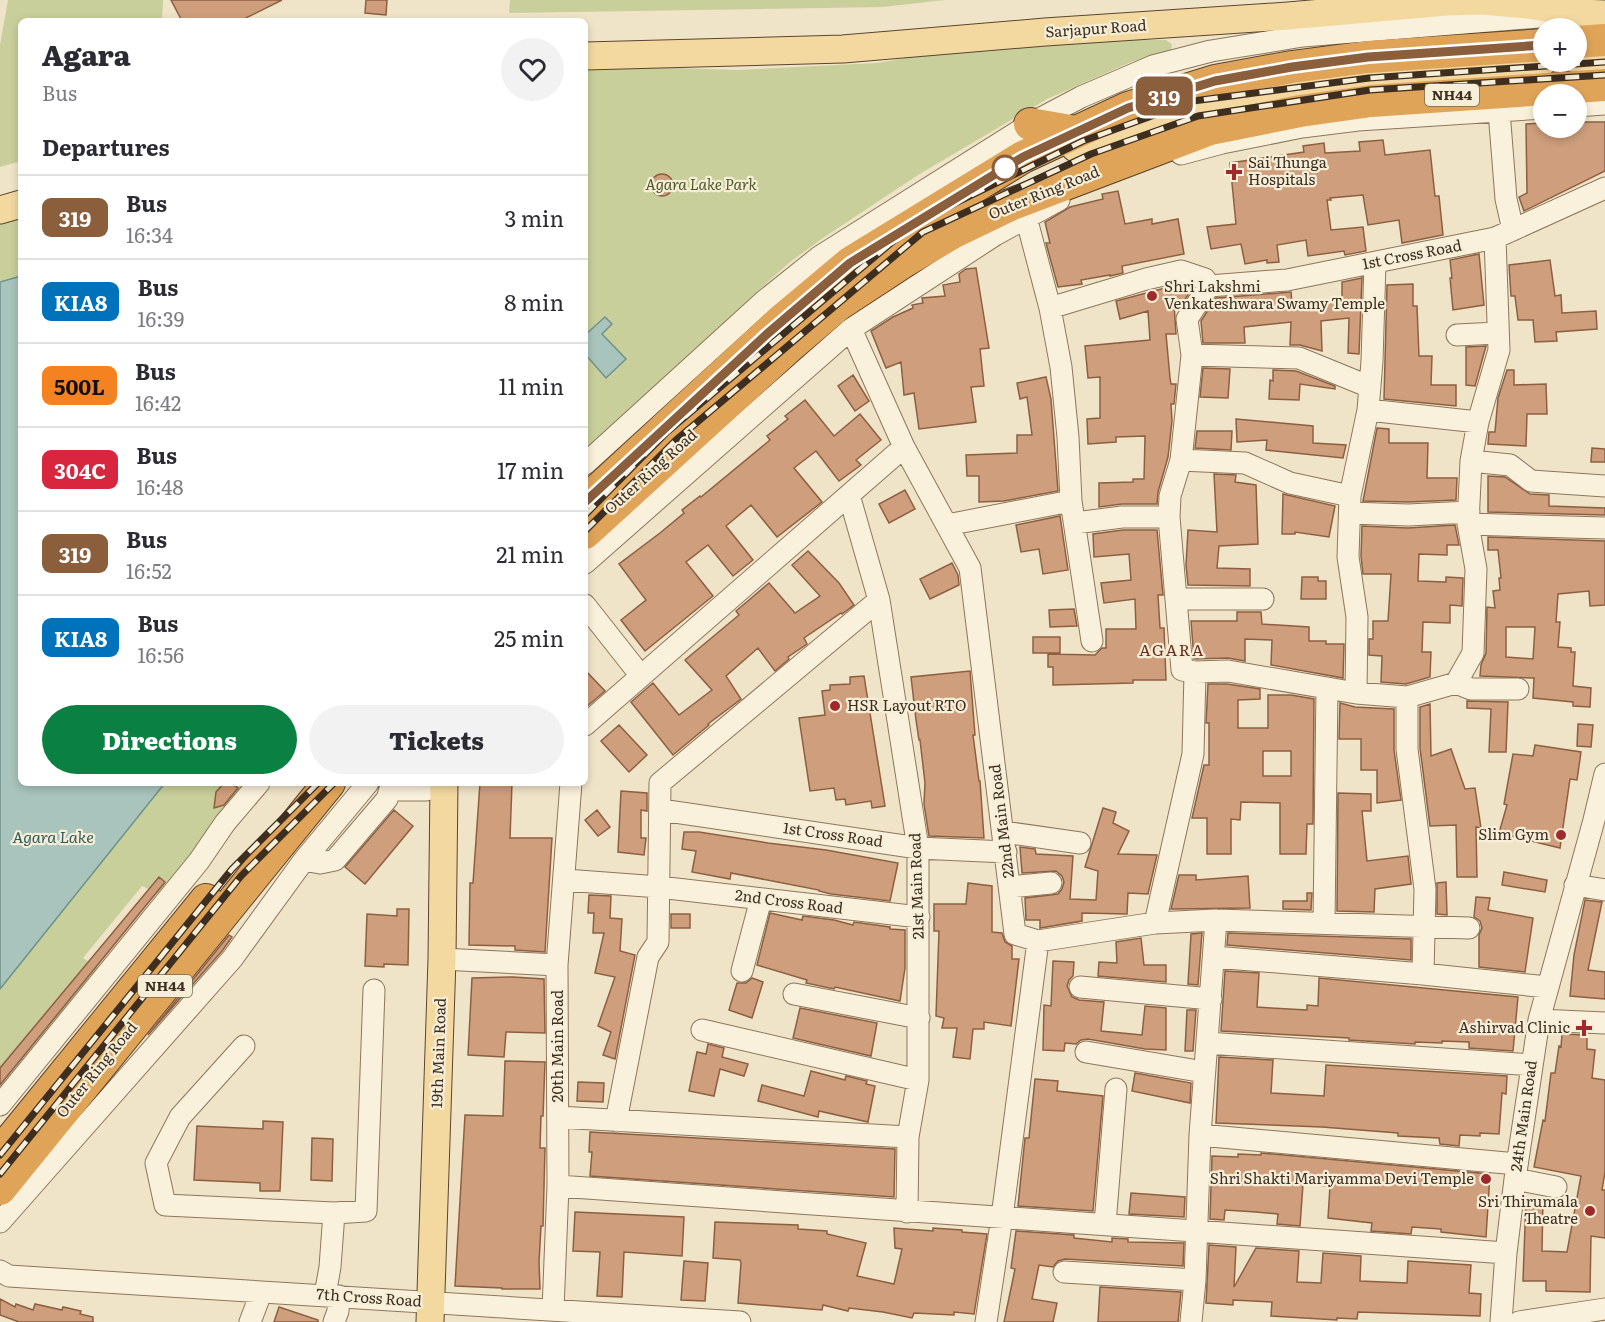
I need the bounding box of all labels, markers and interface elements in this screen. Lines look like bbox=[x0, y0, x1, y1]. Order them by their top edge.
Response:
street label: Sarjapur Road bbox=[1045, 12, 1147, 43]
map controls bbox=[1533, 18, 1587, 138]
button: + bbox=[1533, 18, 1587, 72]
text: Agara bbox=[42, 33, 131, 75]
button: heart bbox=[501, 38, 564, 101]
line badge: 319 bbox=[1130, 76, 1198, 116]
text: Bus bbox=[42, 77, 77, 107]
text: 319 bbox=[1148, 81, 1180, 112]
road number: NH44 bbox=[1425, 84, 1479, 106]
button: − bbox=[1533, 84, 1587, 138]
text: Departures bbox=[42, 130, 169, 163]
place label: Sai Thunga Hospitals bbox=[1248, 150, 1328, 190]
unlabelled marker bbox=[992, 155, 1018, 181]
street label: Outer Ring Road bbox=[985, 159, 1102, 224]
marker: Sai Thunga Hospitals bbox=[1225, 163, 1243, 181]
park label: Agara Lake Park bbox=[645, 172, 757, 195]
text: Bus bbox=[126, 186, 167, 219]
text: 3 min bbox=[504, 201, 564, 234]
text: 319 bbox=[59, 202, 91, 233]
text: 16:34 bbox=[126, 219, 173, 249]
street label: 1st Cross Road bbox=[1360, 233, 1463, 274]
text: Bus bbox=[137, 270, 178, 303]
place label: Shri Lakshmi Venkateshwara Swamy Temple bbox=[1164, 274, 1385, 314]
text: 8 min bbox=[504, 285, 564, 318]
text: KIA8 bbox=[54, 286, 107, 317]
marker: Shri Lakshmi Venkateshwara Swamy Temple bbox=[1145, 289, 1159, 303]
text: 16:39 bbox=[137, 303, 184, 333]
text: Bus bbox=[135, 354, 176, 387]
text: 11 min bbox=[498, 369, 564, 402]
text: 500L bbox=[54, 370, 105, 401]
text: 16:42 bbox=[135, 387, 181, 417]
street label: Outer Ring Road bbox=[599, 423, 701, 519]
text: Bus bbox=[136, 438, 177, 471]
text: 17 min bbox=[497, 453, 564, 486]
text: 304C bbox=[54, 454, 106, 485]
text: 16:48 bbox=[136, 471, 183, 501]
text: Bus bbox=[126, 522, 167, 555]
text: 21 min bbox=[496, 537, 564, 570]
text: 319 bbox=[59, 538, 91, 569]
text: 16:52 bbox=[126, 555, 172, 585]
text: Bus bbox=[137, 606, 178, 639]
text: 25 min bbox=[494, 621, 564, 654]
text: KIA8 bbox=[54, 622, 107, 653]
district label: AGARA bbox=[1139, 637, 1205, 661]
text: 16:56 bbox=[137, 639, 184, 669]
place label: HSR Layout RTO bbox=[847, 693, 966, 716]
marker: HSR Layout RTO bbox=[828, 699, 842, 713]
button: Directions bbox=[42, 705, 297, 774]
button: Tickets bbox=[309, 705, 564, 774]
street label: 22nd Main Road bbox=[982, 763, 1019, 879]
street label: 1st Cross Road bbox=[782, 815, 885, 852]
place label: Slim Gym bbox=[1478, 822, 1549, 845]
water label: Agara Lake bbox=[12, 824, 94, 848]
marker: Slim Gym bbox=[1554, 828, 1568, 842]
street label: 21st Main Road bbox=[902, 832, 929, 940]
street label: 2nd Cross Road bbox=[734, 882, 844, 919]
road number: NH44 bbox=[138, 975, 192, 997]
street label: 20th Main Road bbox=[545, 990, 568, 1102]
street label: 19th Main Road bbox=[424, 998, 451, 1108]
place label: Ashirvad Clinic bbox=[1459, 1015, 1571, 1038]
street label: Outer Ring Road bbox=[50, 1016, 142, 1122]
marker: Ashirvad Clinic bbox=[1575, 1019, 1593, 1037]
street label: 24th Main Road bbox=[1503, 1059, 1542, 1173]
place label: Shri Shakti Mariyamma Devi Temple bbox=[1210, 1166, 1474, 1189]
marker: Shri Shakti Mariyamma Devi Temple bbox=[1479, 1172, 1493, 1186]
place label: Sri Thirumala Theatre bbox=[1478, 1189, 1579, 1229]
marker: Sri Thirumala Theatre bbox=[1583, 1204, 1597, 1218]
street label: 7th Cross Road bbox=[316, 1281, 423, 1312]

